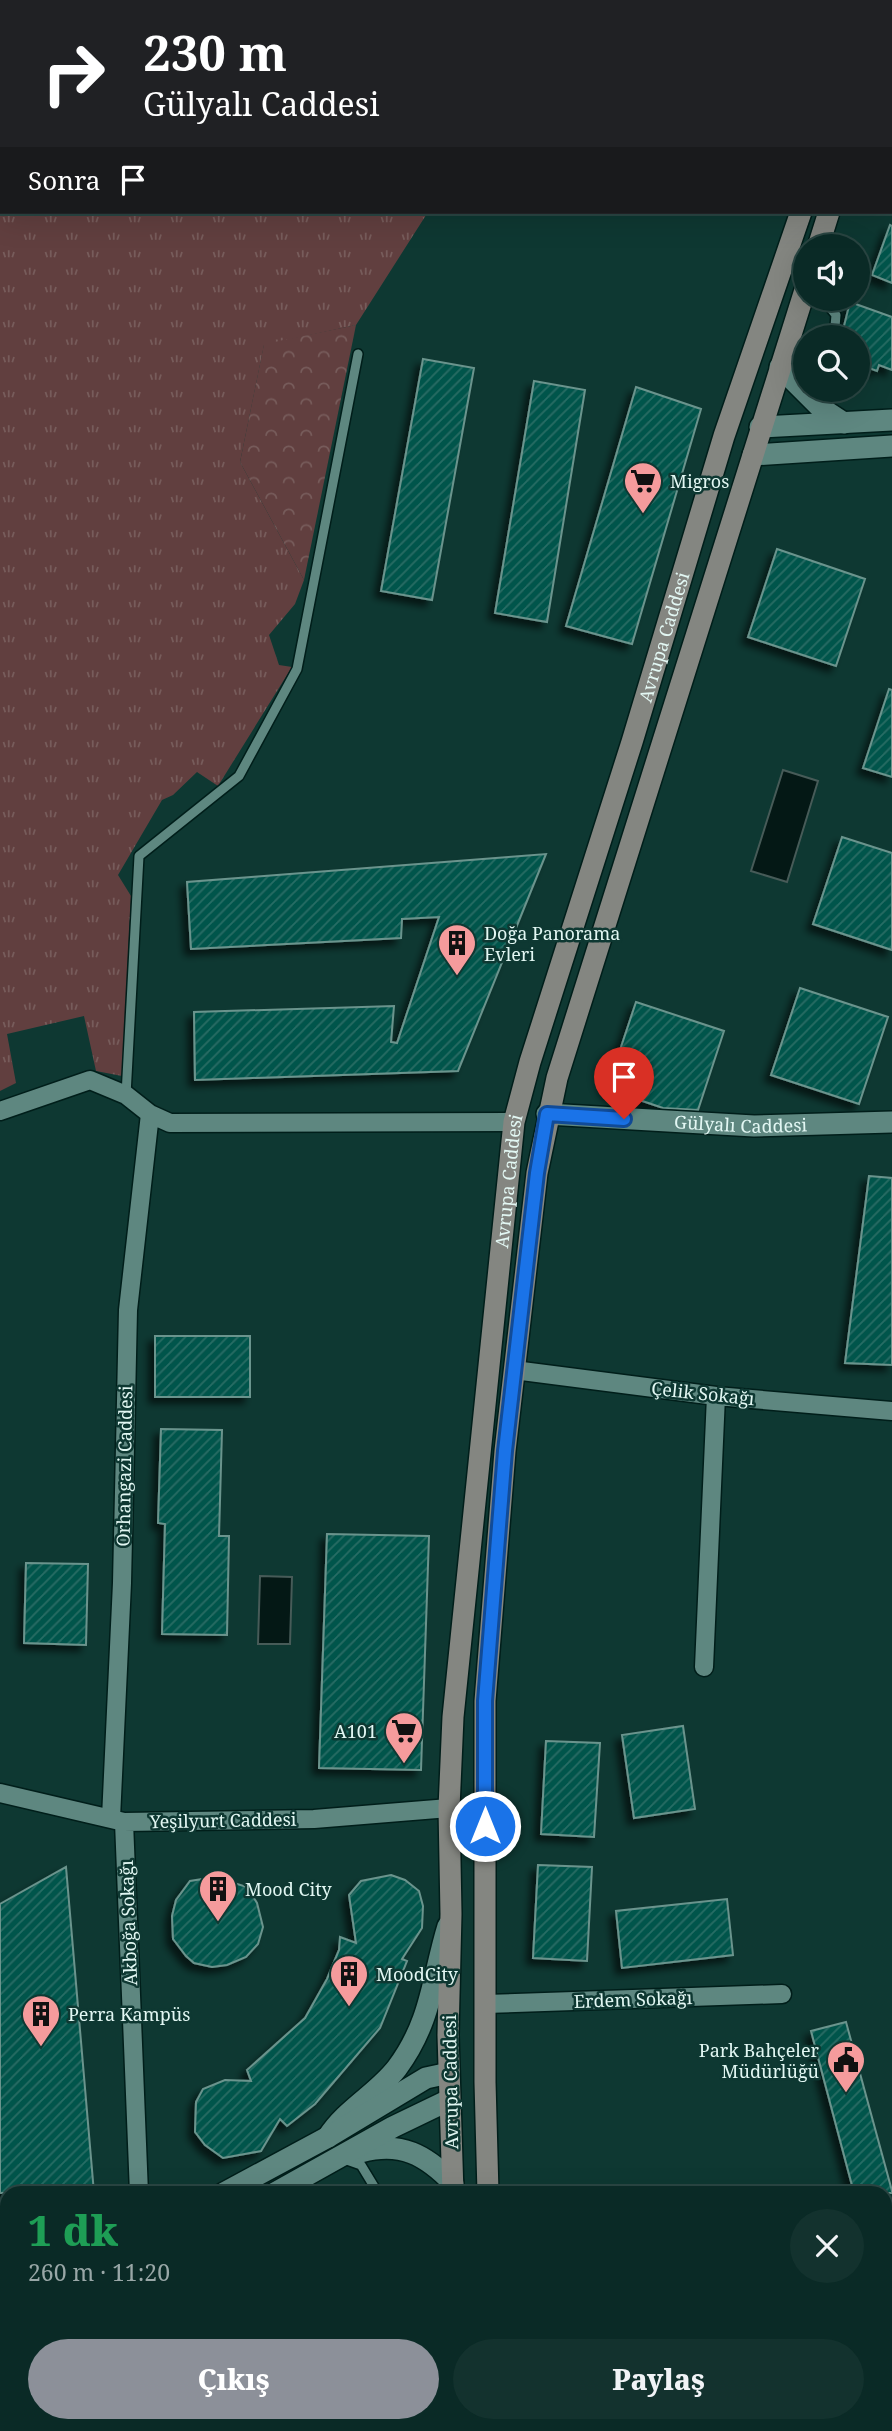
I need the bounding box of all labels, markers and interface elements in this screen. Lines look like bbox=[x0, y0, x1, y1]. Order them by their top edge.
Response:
text: 230 m bbox=[143, 19, 287, 85]
icon: right bbox=[28, 28, 119, 119]
text: Gülyalı Caddesi bbox=[143, 82, 379, 125]
icon: arrive bbox=[114, 161, 152, 199]
text: Sonra bbox=[28, 162, 100, 198]
map controls bbox=[793, 234, 870, 402]
button: sound bbox=[793, 234, 870, 311]
button: search bbox=[793, 325, 870, 402]
supermarket icon: Migros bbox=[622, 460, 664, 515]
place label: Migros bbox=[670, 469, 729, 493]
street label: Avrupa Caddesi bbox=[633, 569, 695, 705]
place label: Doğa Panorama Evleri bbox=[484, 921, 620, 966]
building icon: Doğa Panorama Evleri bbox=[436, 922, 478, 977]
pin bbox=[594, 1047, 654, 1119]
icon: arrive bbox=[605, 1058, 643, 1096]
street label: Gülyalı Caddesi bbox=[674, 1109, 808, 1138]
street label: Avrupa Caddesi bbox=[489, 1111, 528, 1249]
street label: Çelik Sokağı bbox=[650, 1376, 756, 1410]
street label: Orhangazi Caddesi bbox=[111, 1385, 137, 1547]
supermarket icon: A101 bbox=[383, 1710, 425, 1765]
place label: A101 bbox=[334, 1719, 377, 1743]
position arrow bbox=[448, 1789, 522, 1863]
street label: Yeşilyurt Caddesi bbox=[148, 1807, 297, 1833]
street label: Akboğa Sokağı bbox=[114, 1860, 142, 1986]
building icon: Mood City bbox=[197, 1868, 239, 1923]
place label: Mood City bbox=[245, 1877, 333, 1901]
building icon: MoodCity bbox=[328, 1953, 370, 2008]
place label: MoodCity bbox=[376, 1962, 459, 1986]
street label: Erdem Sokağı bbox=[573, 1985, 693, 2013]
building icon: Perra Kampüs bbox=[20, 1993, 62, 2048]
place label: Perra Kampüs bbox=[68, 2002, 190, 2026]
street label: Avrupa Caddesi bbox=[437, 2014, 463, 2150]
place label: Park Bahçeler Müdürlüğü bbox=[699, 2038, 820, 2083]
public building icon: Park Bahçeler Müdürlüğü bbox=[825, 2039, 867, 2094]
text: 1 dk bbox=[28, 2201, 118, 2258]
button: close bbox=[790, 2209, 864, 2283]
text: 260 m · 11:20 bbox=[28, 2256, 170, 2288]
button: Çıkış bbox=[28, 2339, 439, 2419]
button: Paylaş bbox=[453, 2339, 864, 2419]

